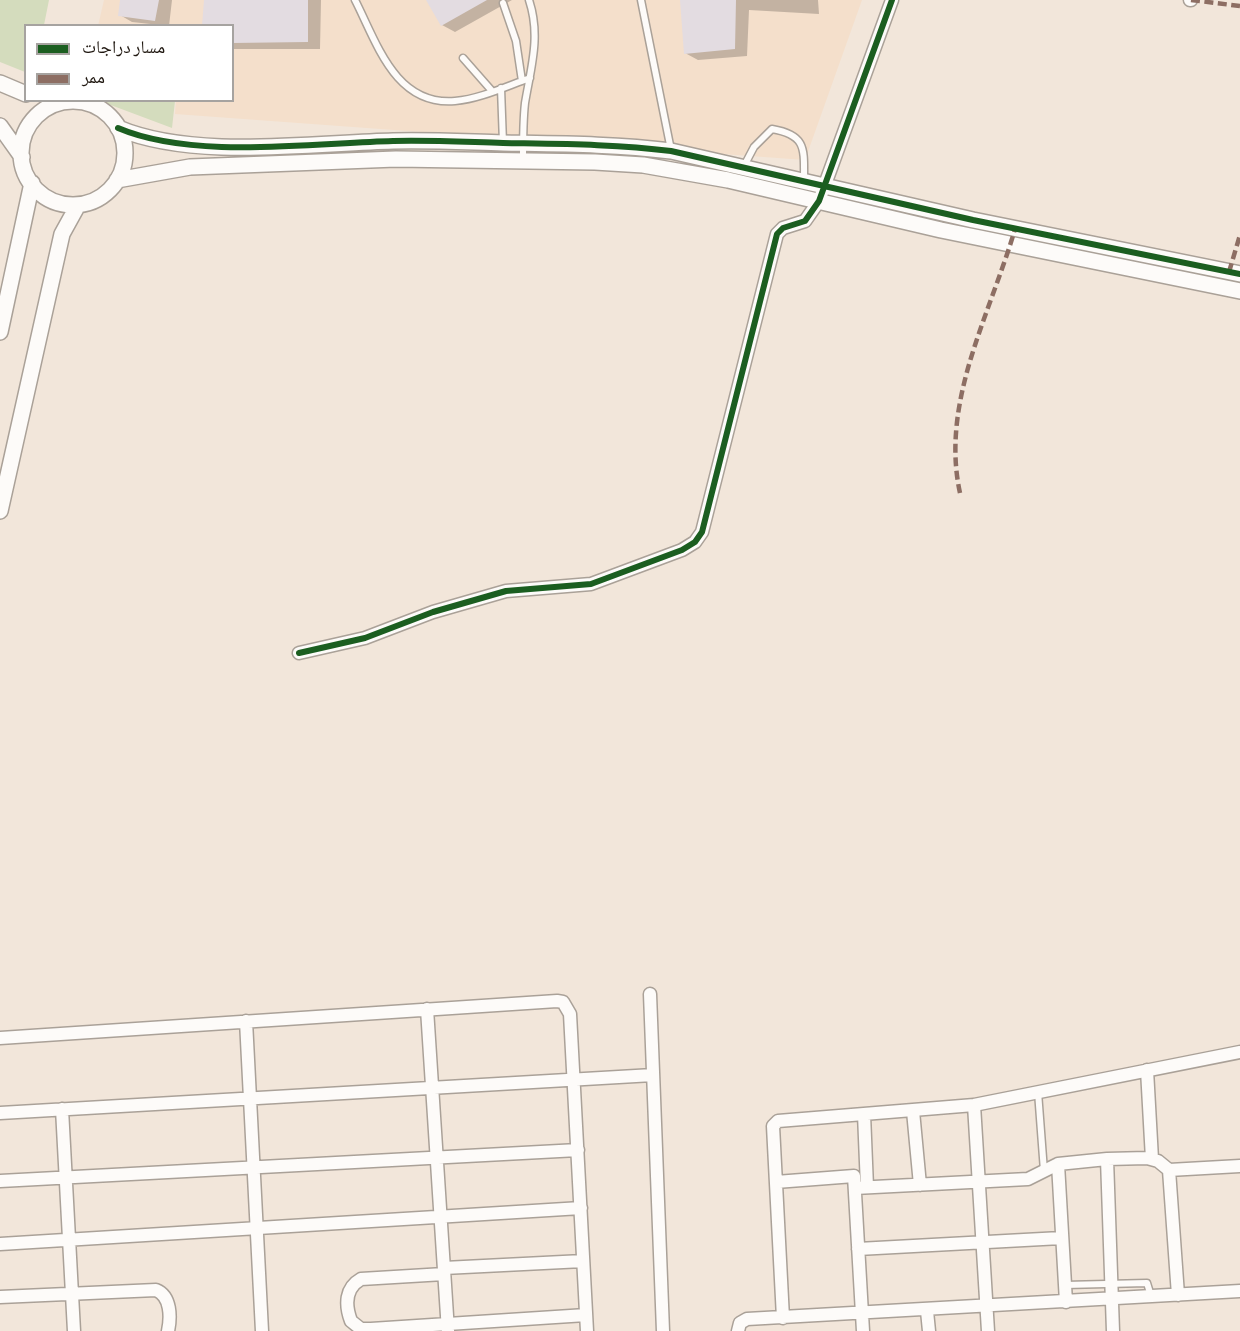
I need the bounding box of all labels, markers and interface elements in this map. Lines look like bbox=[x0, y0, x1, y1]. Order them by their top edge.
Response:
legend bbox=[24, 24, 234, 102]
text: مسار دراجات bbox=[82, 39, 165, 57]
text: ممر bbox=[82, 69, 105, 87]

